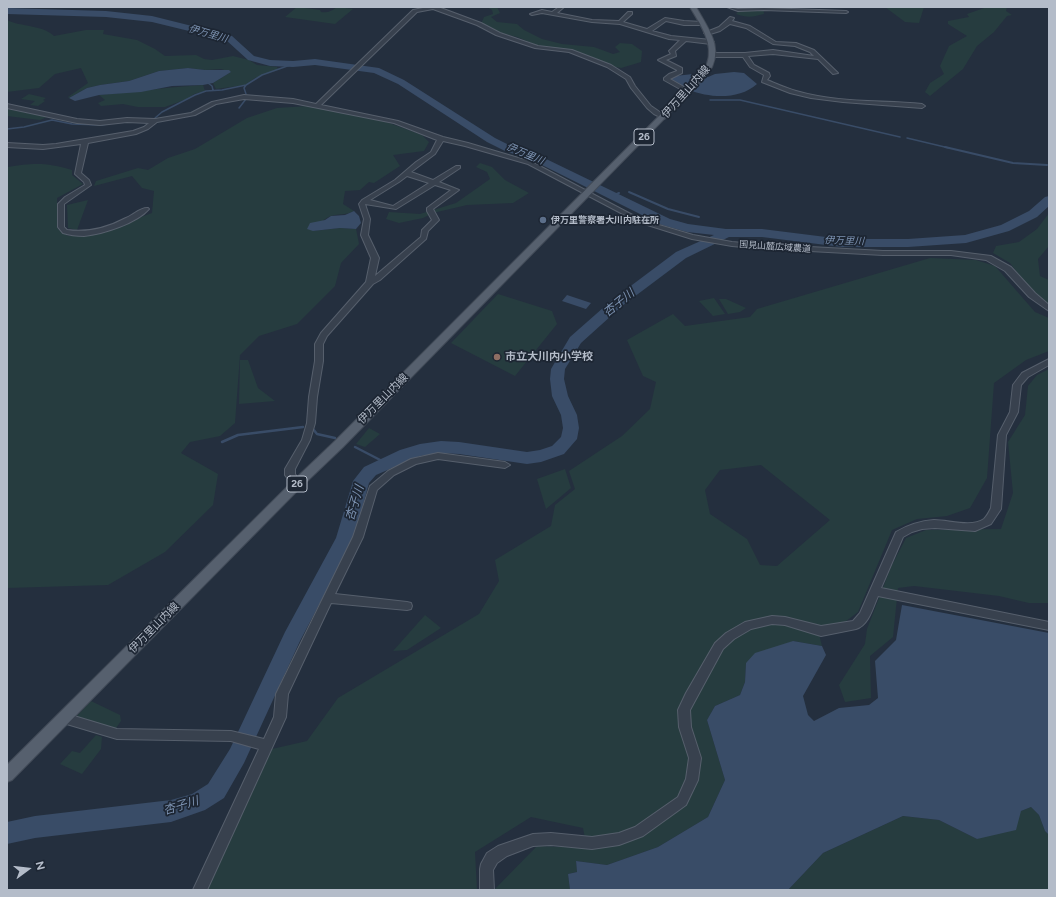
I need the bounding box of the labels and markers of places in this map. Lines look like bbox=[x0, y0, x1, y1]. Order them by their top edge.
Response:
marker: 伊万里警察署大川内駐在所 bbox=[538, 215, 548, 225]
place label: 伊万里警察署大川内駐在所 bbox=[551, 215, 659, 225]
place label: 市立大川内小学校 bbox=[505, 350, 593, 364]
marker: 市立大川内小学校 bbox=[492, 352, 502, 362]

